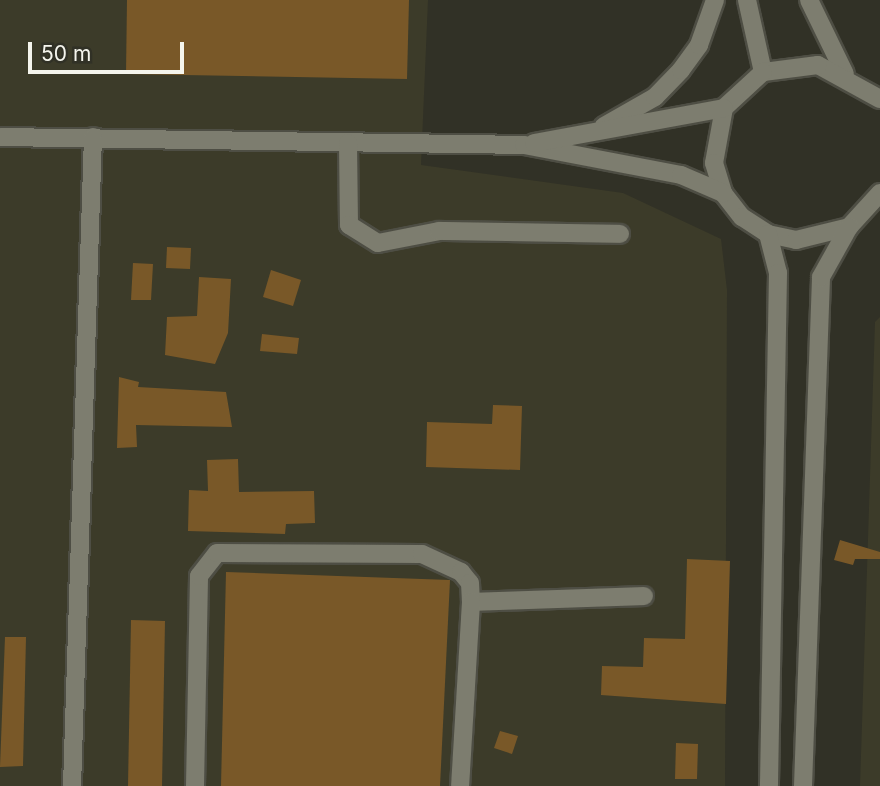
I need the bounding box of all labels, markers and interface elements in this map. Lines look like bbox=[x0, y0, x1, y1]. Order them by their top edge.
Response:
scale bar bbox=[32, 28, 187, 72]
text: 50 m bbox=[41, 41, 91, 66]

